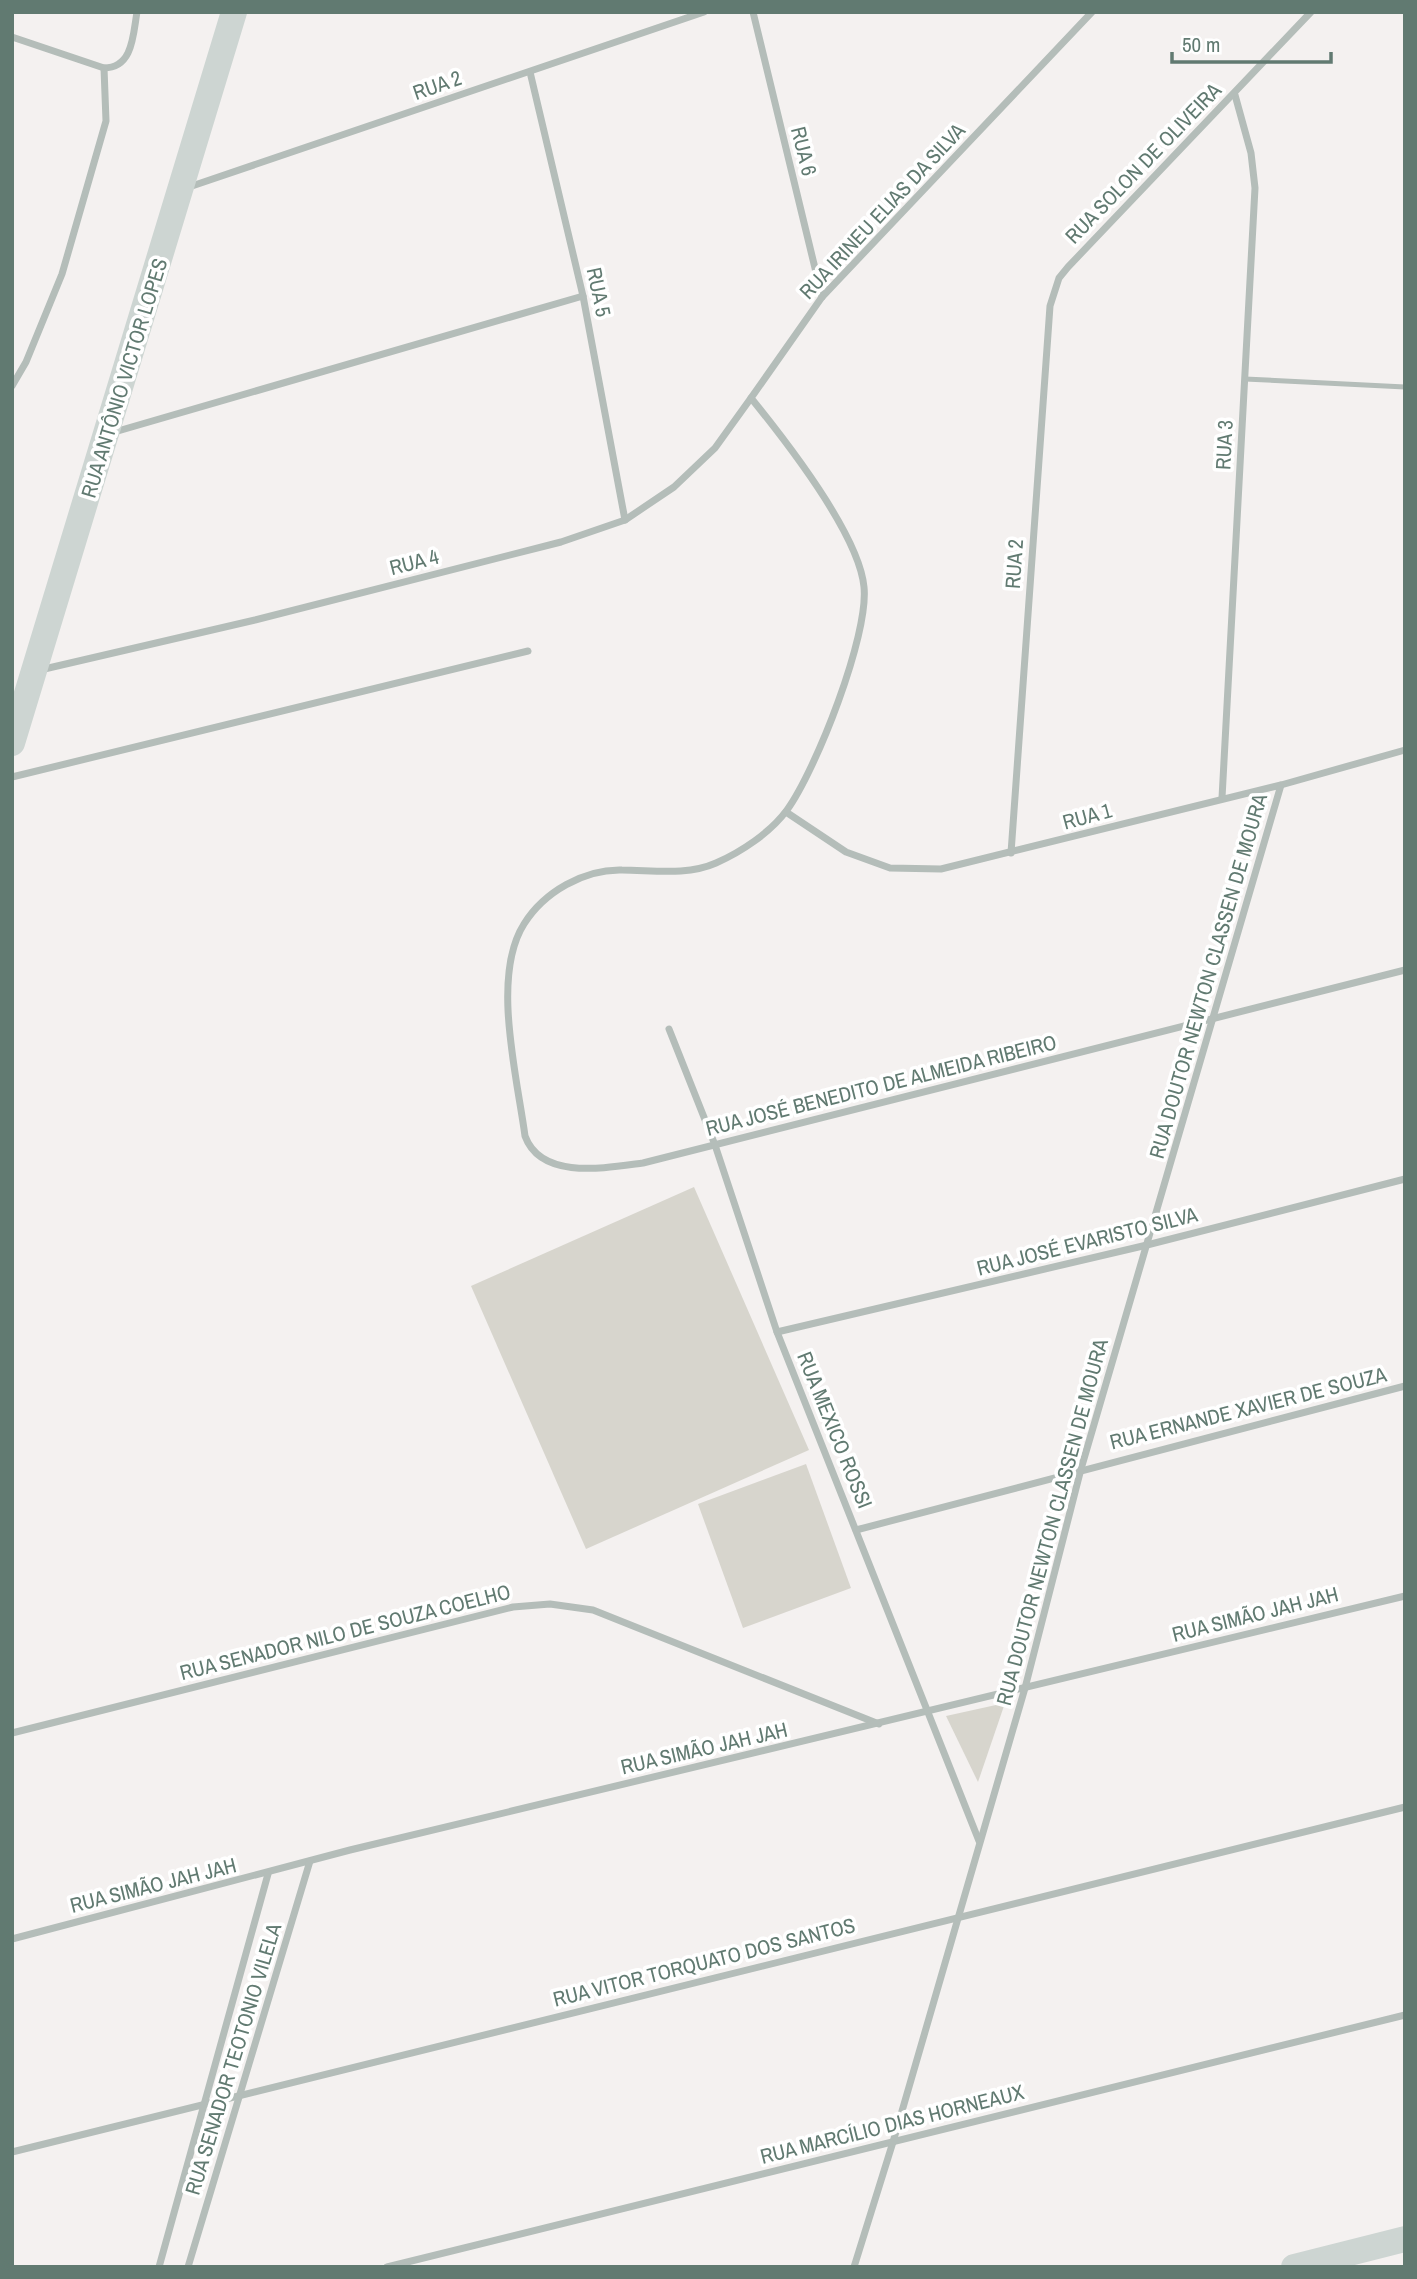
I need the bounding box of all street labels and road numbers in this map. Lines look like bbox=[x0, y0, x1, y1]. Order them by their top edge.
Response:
street label: RUA 2 bbox=[409, 63, 465, 107]
street label: RUA SOLON DE OLIVEIRA bbox=[1058, 76, 1228, 250]
street label: RUA IRINEU ELIAS DA SILVA bbox=[793, 116, 972, 305]
street label: RUA 6 bbox=[784, 123, 824, 179]
street label: RUA ANTÔNIO VICTOR LOPES bbox=[74, 255, 174, 501]
street label: RUA 5 bbox=[580, 265, 618, 319]
street label: RUA 3 bbox=[1208, 419, 1240, 471]
street label: RUA 2 bbox=[998, 538, 1030, 590]
street label: RUA 4 bbox=[386, 542, 442, 582]
street label: RUA DOUTOR NEWTON CLASSEN DE MOURA bbox=[1142, 790, 1274, 1162]
street label: RUA 1 bbox=[1059, 795, 1115, 836]
street label: RUA JOSÉ BENEDITO DE ALMEIDA RIBEIRO bbox=[703, 1027, 1059, 1143]
street label: RUA JOSÉ EVARISTO SILVA bbox=[974, 1199, 1201, 1282]
street label: RUA DOUTOR NEWTON CLASSEN DE MOURA bbox=[989, 1335, 1115, 1708]
street label: RUA MEXICO ROSSI bbox=[790, 1347, 880, 1513]
street label: RUA ERNANDE XAVIER DE SOUZA bbox=[1107, 1359, 1390, 1456]
street label: RUA SENADOR NILO DE SOUZA COELHO bbox=[177, 1577, 513, 1687]
street label: RUA SIMÃO JAH JAH bbox=[1169, 1579, 1341, 1649]
street label: RUA SIMÃO JAH JAH bbox=[618, 1715, 790, 1781]
street label: RUA SIMÃO JAH JAH bbox=[67, 1850, 239, 1920]
street label: RUA VITOR TORQUATO DOS SANTOS bbox=[550, 1910, 858, 2014]
street label: RUA SENADOR TEOTONIO VILELA bbox=[178, 1919, 288, 2198]
street label: RUA MARCÍLIO DIAS HORNEAUX bbox=[757, 2077, 1027, 2171]

